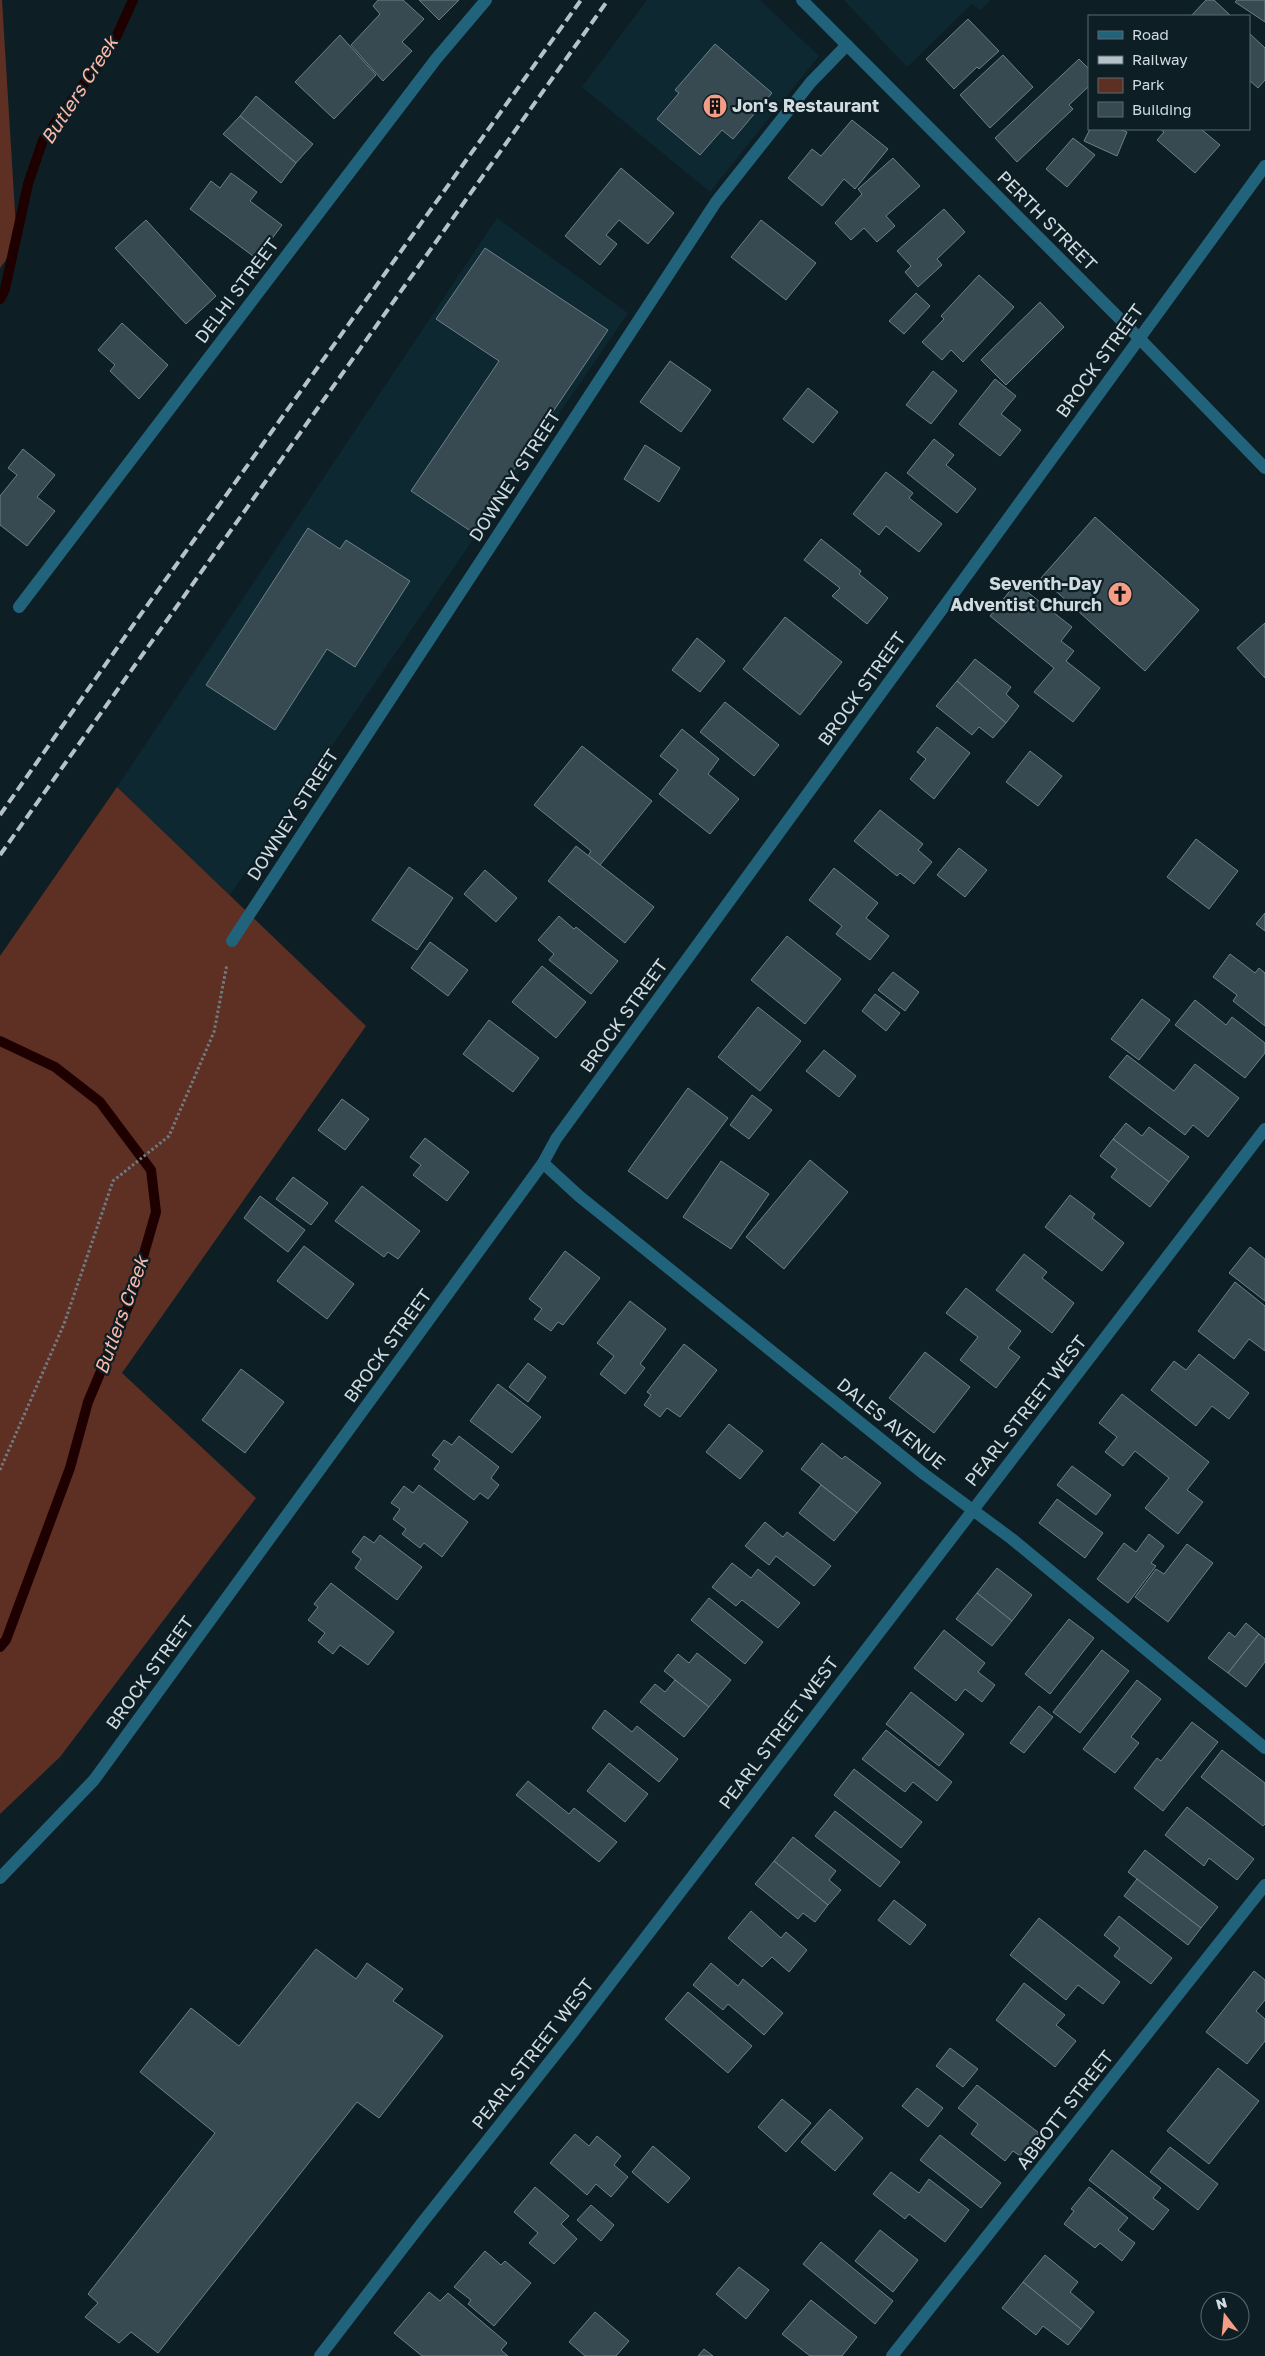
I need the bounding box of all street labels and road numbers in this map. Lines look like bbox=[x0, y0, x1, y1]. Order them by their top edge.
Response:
street label: PERTH STREET bbox=[993, 166, 1102, 275]
street label: DELHI STREET bbox=[190, 234, 283, 347]
street label: BROCK STREET bbox=[1051, 299, 1148, 421]
street label: DOWNEY STREET bbox=[464, 406, 565, 545]
street label: BROCK STREET bbox=[813, 627, 910, 749]
street label: DOWNEY STREET bbox=[242, 745, 343, 884]
street label: BROCK STREET bbox=[575, 954, 672, 1076]
street label: BROCK STREET bbox=[339, 1284, 436, 1406]
street label: PEARL STREET WEST bbox=[960, 1331, 1091, 1490]
street label: DALES AVENUE bbox=[833, 1373, 950, 1474]
street label: BROCK STREET bbox=[101, 1611, 198, 1733]
street label: PEARL STREET WEST bbox=[714, 1652, 843, 1813]
street label: PEARL STREET WEST bbox=[467, 1974, 598, 2133]
street label: ABBOTT STREET bbox=[1011, 2046, 1117, 2173]

